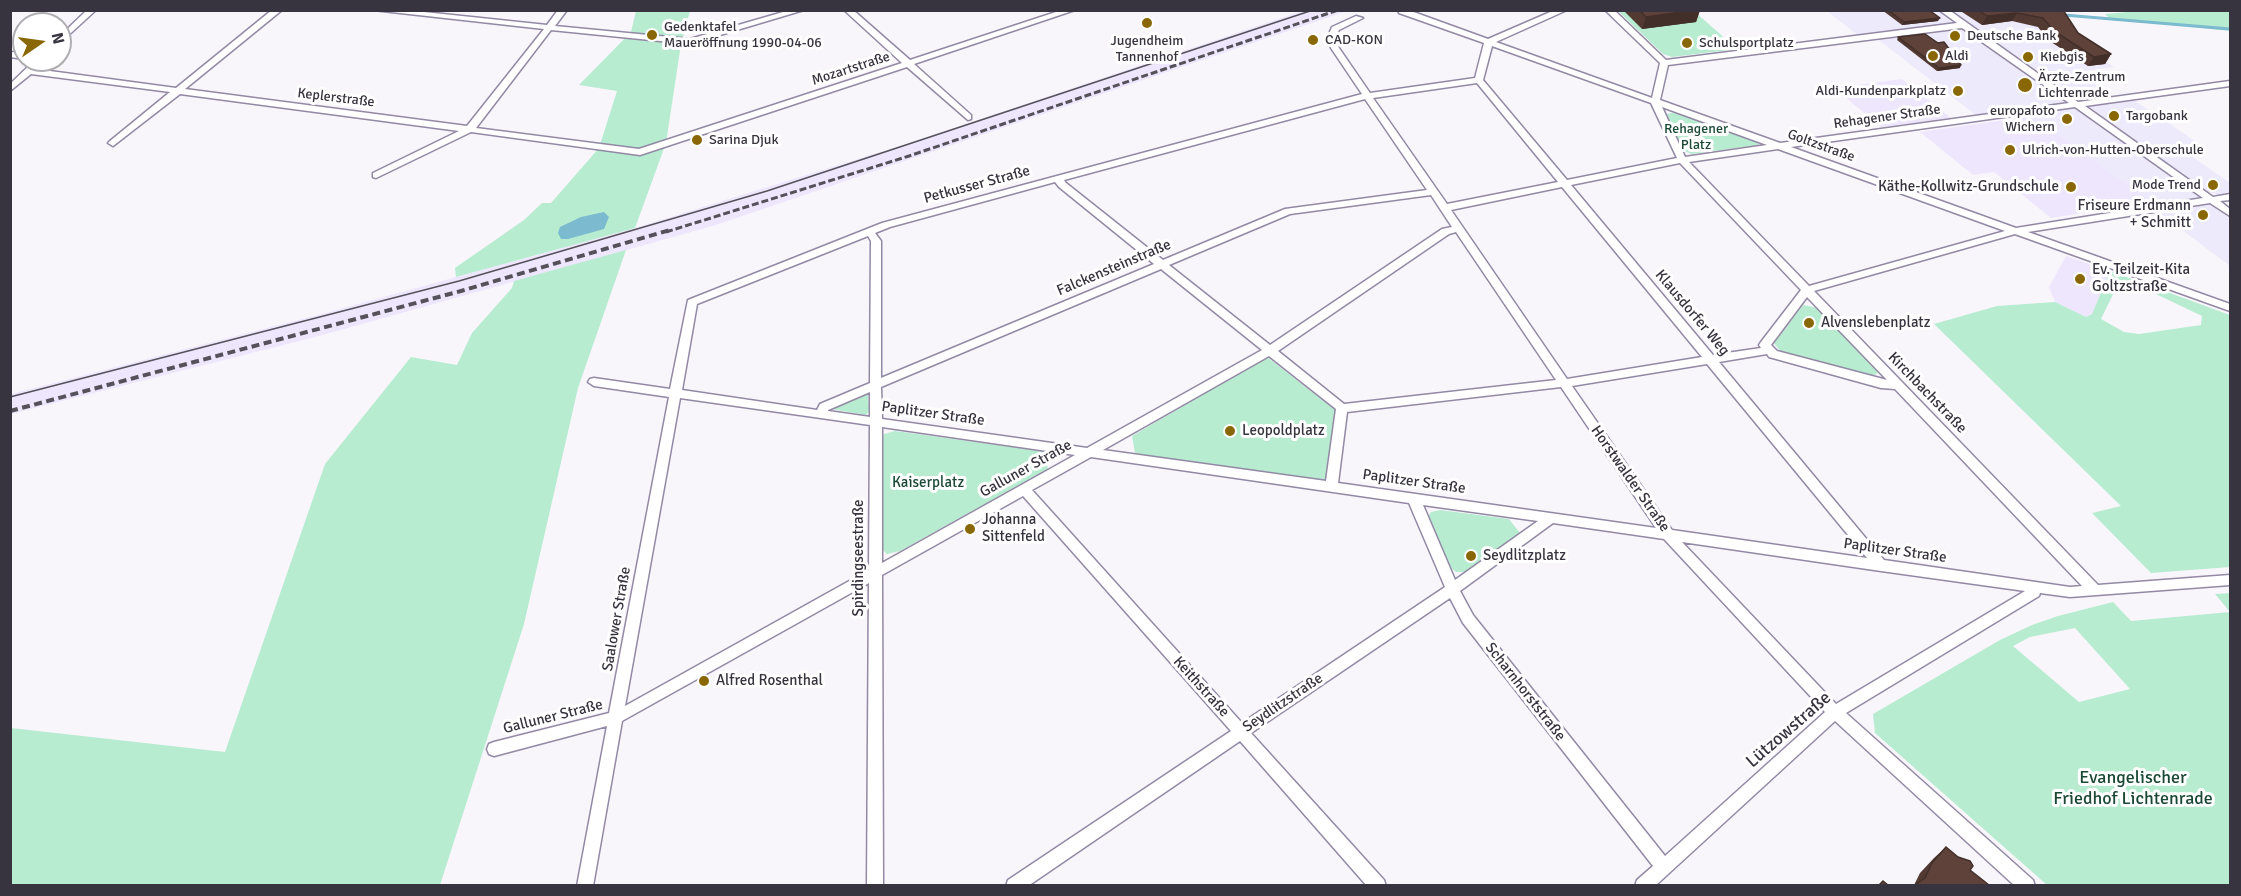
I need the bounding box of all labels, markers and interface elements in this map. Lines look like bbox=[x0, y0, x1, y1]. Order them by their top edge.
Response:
north arrow bbox=[12, 12, 72, 72]
marker: Jugendheim Tannenhof bbox=[1140, 16, 1154, 30]
place label: Gedenktafel Maueröffnung 1990-04-06 bbox=[664, 19, 822, 51]
marker: Gedenktafel Maueröffnung 1990-04-06 bbox=[645, 28, 659, 42]
place label: Deutsche Bank bbox=[1967, 28, 2056, 44]
marker: Deutsche Bank bbox=[1948, 29, 1962, 43]
text: N bbox=[47, 31, 69, 46]
place label: CAD-KON bbox=[1325, 32, 1383, 48]
place label: Jugendheim Tannenhof bbox=[1111, 33, 1183, 66]
marker: CAD-KON bbox=[1306, 33, 1320, 47]
place label: Schulsportplatz bbox=[1699, 35, 1794, 51]
marker: Schulsportplatz bbox=[1680, 36, 1694, 50]
street label: Mozartstraße bbox=[810, 48, 892, 90]
place label: Aldi bbox=[1945, 48, 1969, 64]
marker: Aldi bbox=[1926, 49, 1940, 63]
place label: Kiebgis bbox=[2040, 49, 2084, 65]
marker: Kiebgis bbox=[2021, 50, 2035, 64]
place label: Ärzte-Zentrum Lichtenrade bbox=[2038, 69, 2126, 102]
marker: Ärzte-Zentrum Lichtenrade bbox=[2016, 76, 2034, 94]
place label: Aldi-Kundenparkplatz bbox=[1815, 83, 1946, 99]
marker: Aldi-Kundenparkplatz bbox=[1951, 84, 1965, 98]
street label: Keplerstraße bbox=[296, 85, 376, 111]
street label: Rehagener Straße bbox=[1832, 101, 1942, 133]
place label: europafoto Wichern bbox=[1990, 103, 2055, 136]
place label: Targobank bbox=[2126, 108, 2188, 124]
marker: Targobank bbox=[2107, 109, 2121, 123]
marker: europafoto Wichern bbox=[2060, 112, 2074, 126]
park label: Rehagener Platz bbox=[1664, 121, 1728, 154]
street label: Goltzstraße bbox=[1785, 126, 1857, 166]
place label: Sarina Djuk bbox=[709, 132, 779, 148]
marker: Sarina Djuk bbox=[690, 133, 704, 147]
place label: Ulrich-von-Hutten-Oberschule bbox=[2022, 142, 2204, 158]
marker: Ulrich-von-Hutten-Oberschule bbox=[2003, 143, 2017, 157]
street label: Petkusser Straße bbox=[922, 162, 1032, 208]
place label: Mode Trend bbox=[2132, 177, 2201, 193]
place label: Käthe-Kollwitz-Grundschule bbox=[1878, 178, 2059, 196]
marker: Mode Trend bbox=[2206, 178, 2220, 192]
marker: Käthe-Kollwitz-Grundschule bbox=[2064, 180, 2078, 194]
place label: Friseure Erdmann + Schmitt bbox=[2078, 197, 2191, 232]
marker: Friseure Erdmann + Schmitt bbox=[2196, 208, 2210, 222]
street label: Falckensteinstraße bbox=[1054, 236, 1174, 300]
place label: Ev. Teilzeit-Kita Goltzstraße bbox=[2092, 261, 2190, 296]
street label: Klausdorfer Weg bbox=[1651, 267, 1733, 359]
marker: Ev. Teilzeit-Kita Goltzstraße bbox=[2073, 272, 2087, 286]
place label: Alvenslebenplatz bbox=[1821, 314, 1931, 332]
marker: Alvenslebenplatz bbox=[1802, 316, 1816, 330]
street label: Kirchbachstraße bbox=[1884, 349, 1970, 437]
street label: Paplitzer Straße bbox=[880, 398, 986, 430]
place label: Leopoldplatz bbox=[1242, 422, 1325, 440]
street label: Horstwalder Straße bbox=[1587, 422, 1673, 536]
marker: Leopoldplatz bbox=[1223, 424, 1237, 438]
street label: Galluner Straße bbox=[977, 436, 1075, 502]
street label: Paplitzer Straße bbox=[1361, 466, 1467, 498]
park label: Kaiserplatz bbox=[892, 474, 964, 492]
street label: Spirdingseestraße bbox=[850, 499, 868, 617]
place label: Johanna Sittenfeld bbox=[982, 511, 1045, 546]
marker: Johanna Sittenfeld bbox=[963, 522, 977, 536]
street label: Paplitzer Straße bbox=[1842, 535, 1948, 567]
place label: Seydlitzplatz bbox=[1483, 547, 1566, 565]
marker: Seydlitzplatz bbox=[1464, 549, 1478, 563]
street label: Saalower Straße bbox=[599, 565, 635, 673]
street label: Scharnhorststraße bbox=[1481, 639, 1569, 745]
street label: Keithstraße bbox=[1169, 653, 1233, 721]
street label: Seydlitzstraße bbox=[1240, 670, 1326, 736]
place label: Alfred Rosenthal bbox=[716, 672, 823, 690]
marker: Alfred Rosenthal bbox=[697, 674, 711, 688]
street label: Lützowstraße bbox=[1742, 687, 1836, 773]
street label: Galluner Straße bbox=[501, 696, 605, 738]
park label: Evangelischer Friedhof Lichtenrade bbox=[2053, 767, 2213, 810]

